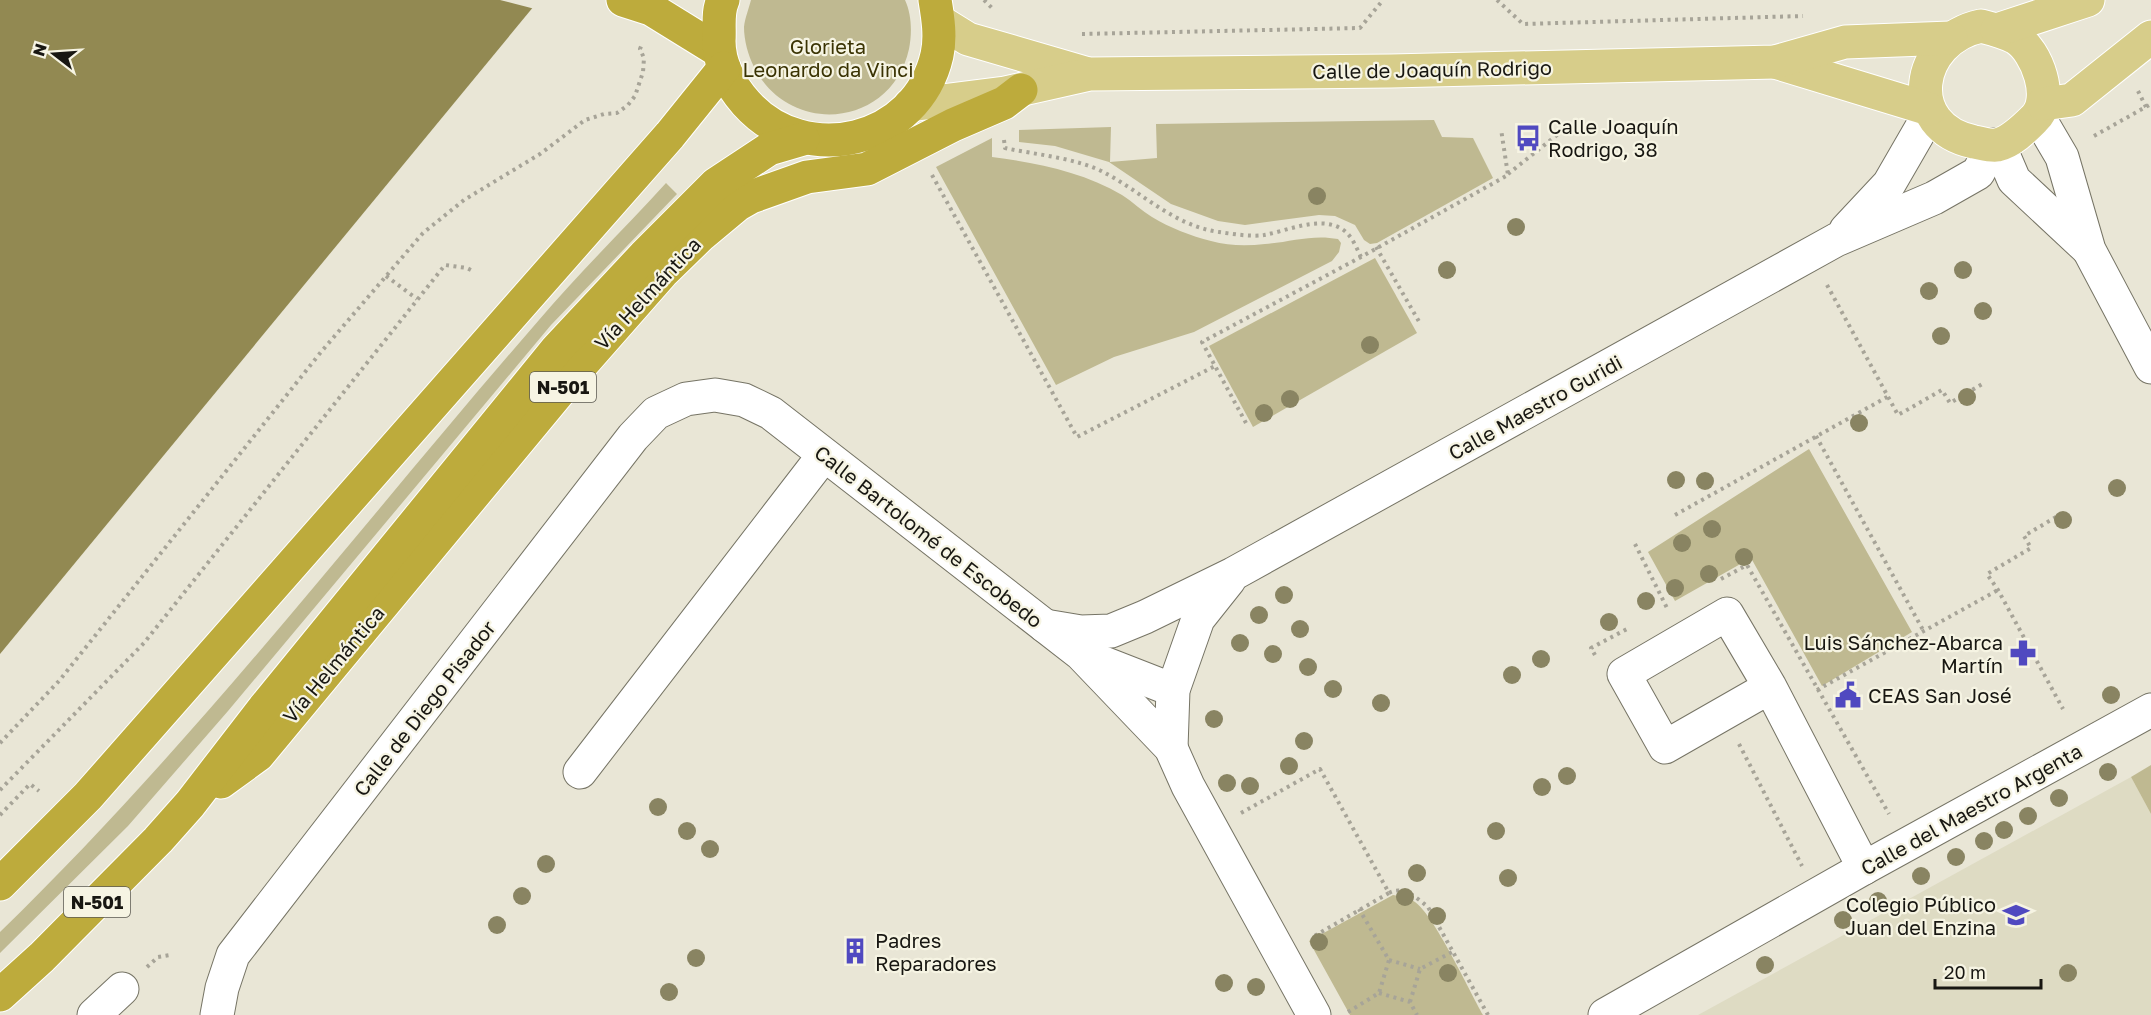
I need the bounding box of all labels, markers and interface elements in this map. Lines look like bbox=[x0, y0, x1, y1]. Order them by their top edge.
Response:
north arrow bbox=[24, 24, 84, 84]
park label: Glorieta Leonardo da Vinci bbox=[742, 34, 914, 81]
text: N bbox=[28, 41, 51, 58]
street label: Calle de Joaquín Rodrigo bbox=[1312, 55, 1552, 83]
place label: Calle Joaquín Rodrigo, 38 bbox=[1548, 114, 1679, 161]
bus stop icon: Calle Joaquín Rodrigo, 38 bbox=[1513, 123, 1543, 153]
street label: Vía Helmántica bbox=[589, 232, 705, 354]
street label: Calle Maestro Guridi bbox=[1444, 349, 1626, 465]
road number: N-501 bbox=[530, 372, 596, 402]
street label: Calle Bartolomé de Escobedo bbox=[810, 440, 1048, 632]
street label: Vía Helmántica bbox=[277, 601, 389, 727]
street label: Calle de Diego Pisador bbox=[348, 615, 500, 800]
place label: Luis Sánchez-Abarca Martín bbox=[1804, 630, 2003, 677]
pharmacy icon: Luis Sánchez-Abarca Martín bbox=[2008, 638, 2038, 668]
public building icon: CEAS San José bbox=[1833, 680, 1863, 710]
place label: CEAS San José bbox=[1868, 683, 2012, 707]
street label: Calle del Maestro Argenta bbox=[1856, 738, 2086, 880]
road number: N-501 bbox=[64, 887, 130, 917]
place label: Colegio Público Juan del Enzina bbox=[1845, 892, 1996, 939]
school or university icon: Colegio Público Juan del Enzina bbox=[2001, 900, 2031, 930]
place label: Padres Reparadores bbox=[875, 928, 997, 975]
building icon: Padres Reparadores bbox=[840, 936, 870, 966]
scale bar bbox=[1935, 952, 2042, 990]
text: 20 m bbox=[1944, 961, 1986, 983]

